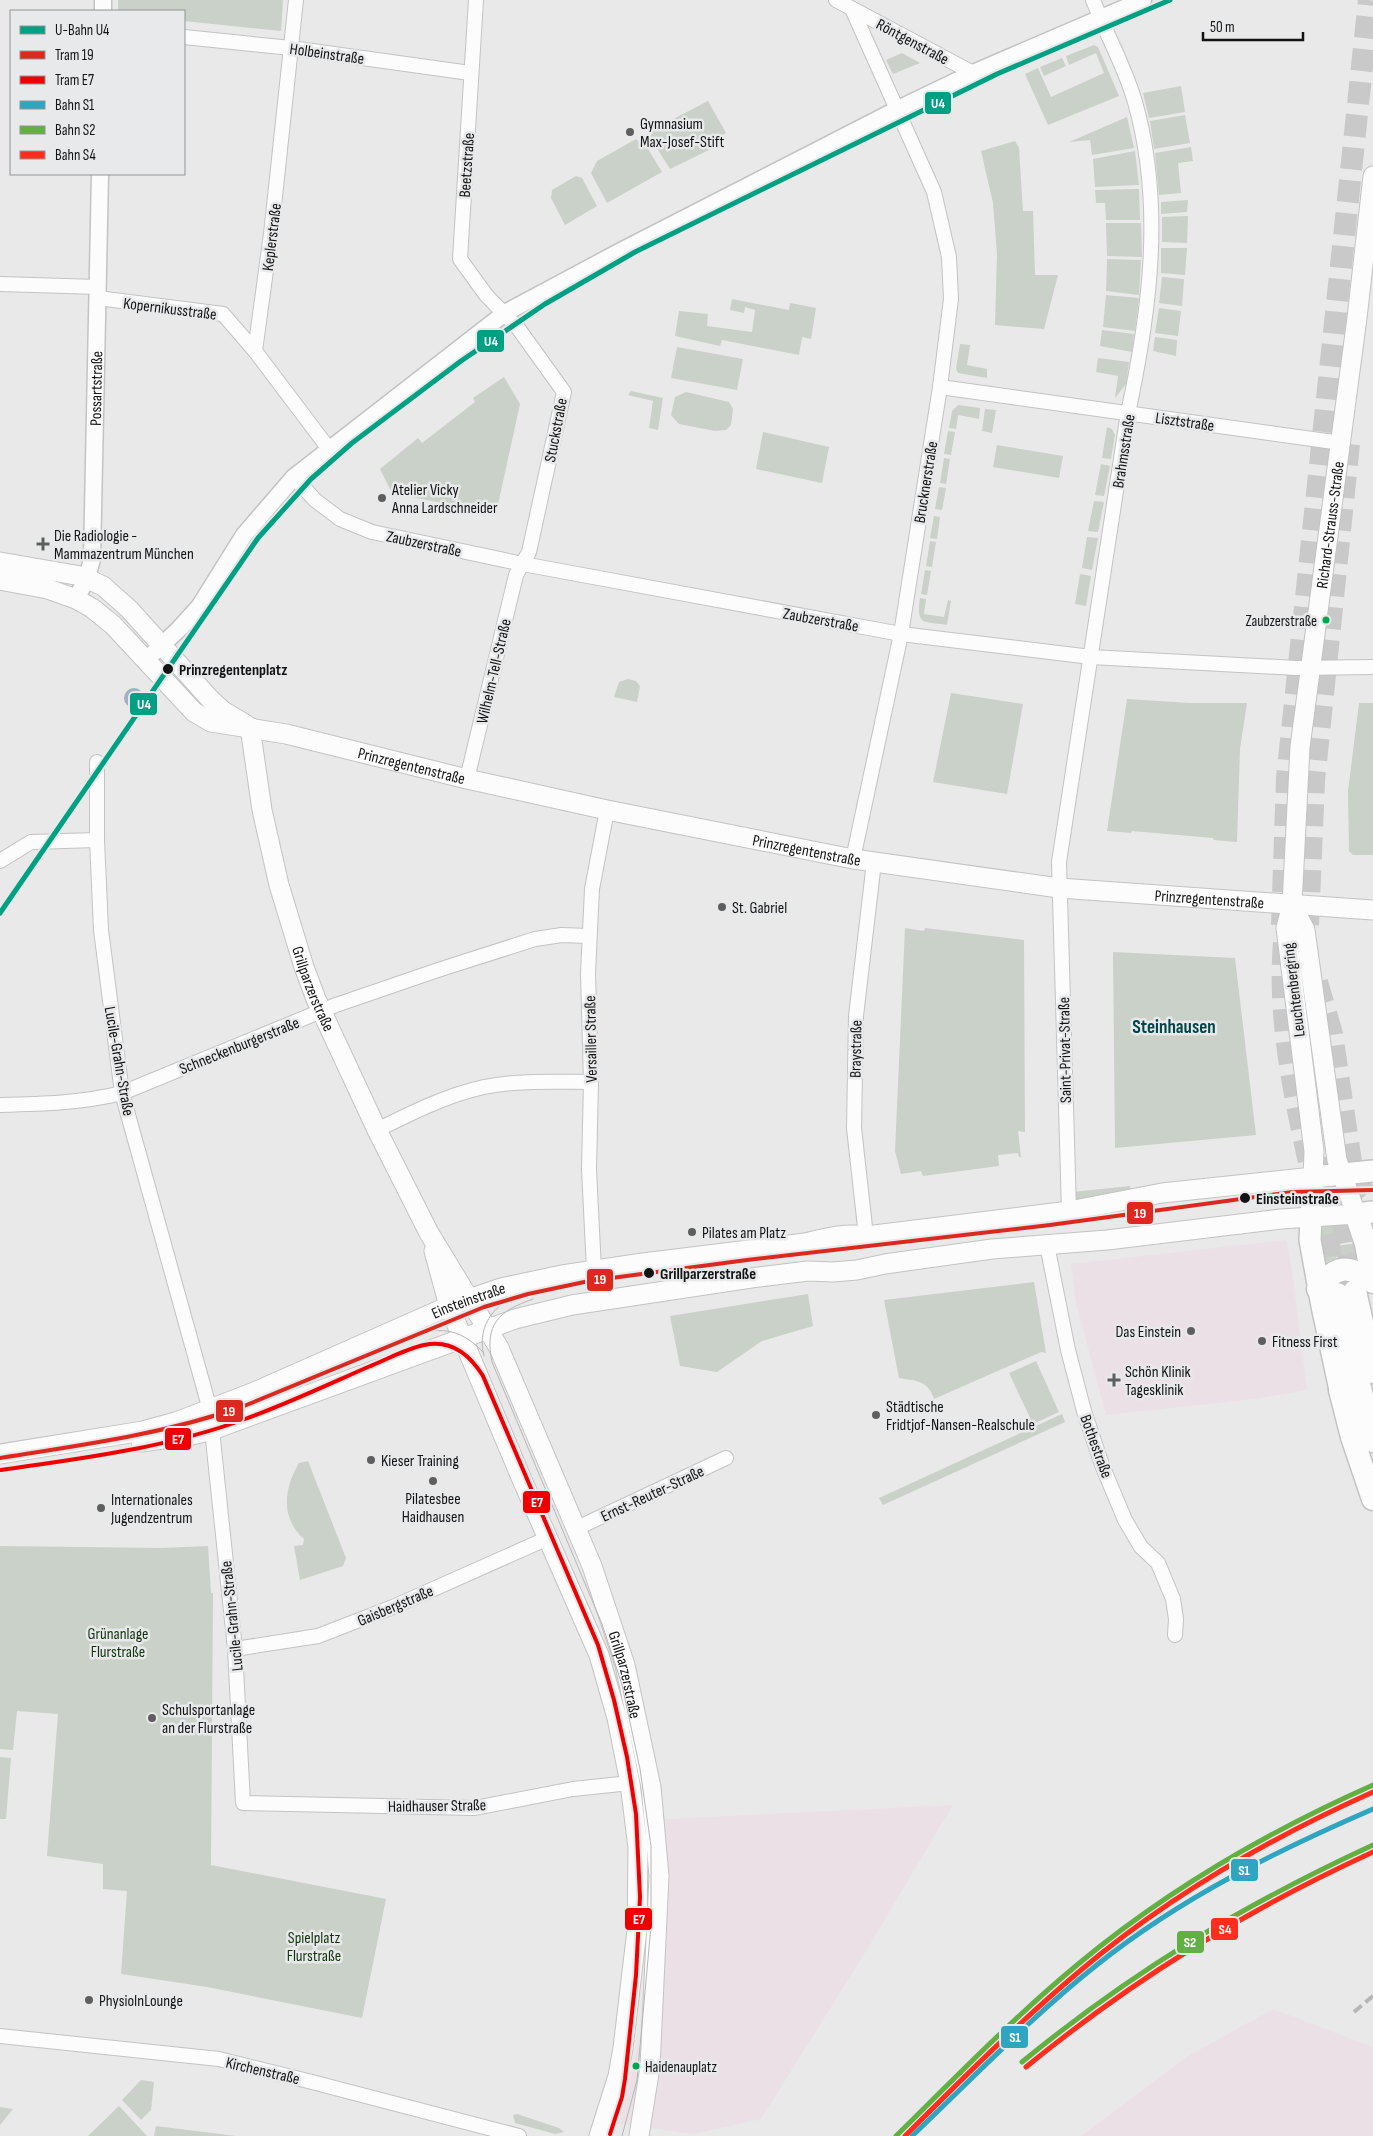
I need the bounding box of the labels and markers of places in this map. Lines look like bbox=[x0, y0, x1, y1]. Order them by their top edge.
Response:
place label: Gymnasium Max-Josef-Stift bbox=[640, 115, 724, 152]
marker: Gymnasium Max-Josef-Stift bbox=[624, 126, 636, 138]
place label: Atelier Vicky Anna Lardschneider bbox=[391, 481, 498, 518]
marker: Atelier Vicky Anna Lardschneider bbox=[376, 492, 388, 504]
place label: Die Radiologie - Mammazentrum München bbox=[54, 527, 194, 564]
marker: Die Radiologie - Mammazentrum München bbox=[36, 537, 50, 551]
place label: Zaubzerstraße bbox=[1245, 612, 1317, 631]
marker: Zaubzerstraße bbox=[1321, 615, 1331, 625]
place label: Prinzregentenplatz bbox=[179, 661, 287, 680]
marker: Prinzregentenplatz bbox=[161, 662, 175, 676]
place label: St. Gabriel bbox=[732, 899, 787, 918]
marker: St. Gabriel bbox=[716, 901, 728, 913]
place label: Einsteinstraße bbox=[1256, 1190, 1339, 1209]
marker: Einsteinstraße bbox=[1238, 1191, 1252, 1205]
place label: Pilates am Platz bbox=[702, 1224, 786, 1243]
marker: Pilates am Platz bbox=[686, 1226, 698, 1238]
place label: Grillparzerstraße bbox=[660, 1265, 756, 1284]
marker: Grillparzerstraße bbox=[642, 1266, 656, 1280]
place label: Das Einstein bbox=[1116, 1323, 1181, 1342]
marker: Das Einstein bbox=[1185, 1325, 1197, 1337]
place label: Fitness First bbox=[1272, 1333, 1338, 1352]
marker: Fitness First bbox=[1256, 1335, 1268, 1347]
place label: Schön Klinik Tagesklinik bbox=[1125, 1363, 1191, 1400]
marker: Schön Klinik Tagesklinik bbox=[1107, 1373, 1121, 1387]
place label: Städtische Fridtjof-Nansen-Realschule bbox=[886, 1398, 1035, 1435]
marker: Städtische Fridtjof-Nansen-Realschule bbox=[870, 1409, 882, 1421]
place label: Kieser Training bbox=[381, 1452, 459, 1471]
marker: Kieser Training bbox=[365, 1454, 377, 1466]
marker: Pilatesbee Haidhausen bbox=[427, 1475, 439, 1487]
place label: Pilatesbee Haidhausen bbox=[402, 1490, 464, 1527]
place label: Internationales Jugendzentrum bbox=[110, 1491, 193, 1528]
marker: Internationales Jugendzentrum bbox=[95, 1502, 107, 1514]
place label: Schulsportanlage an der Flurstraße bbox=[162, 1701, 255, 1738]
marker: Schulsportanlage an der Flurstraße bbox=[146, 1712, 158, 1724]
place label: PhysioInLounge bbox=[99, 1992, 183, 2011]
marker: PhysioInLounge bbox=[83, 1994, 95, 2006]
place label: Haidenauplatz bbox=[645, 2058, 717, 2077]
marker: Haidenauplatz bbox=[631, 2061, 641, 2071]

